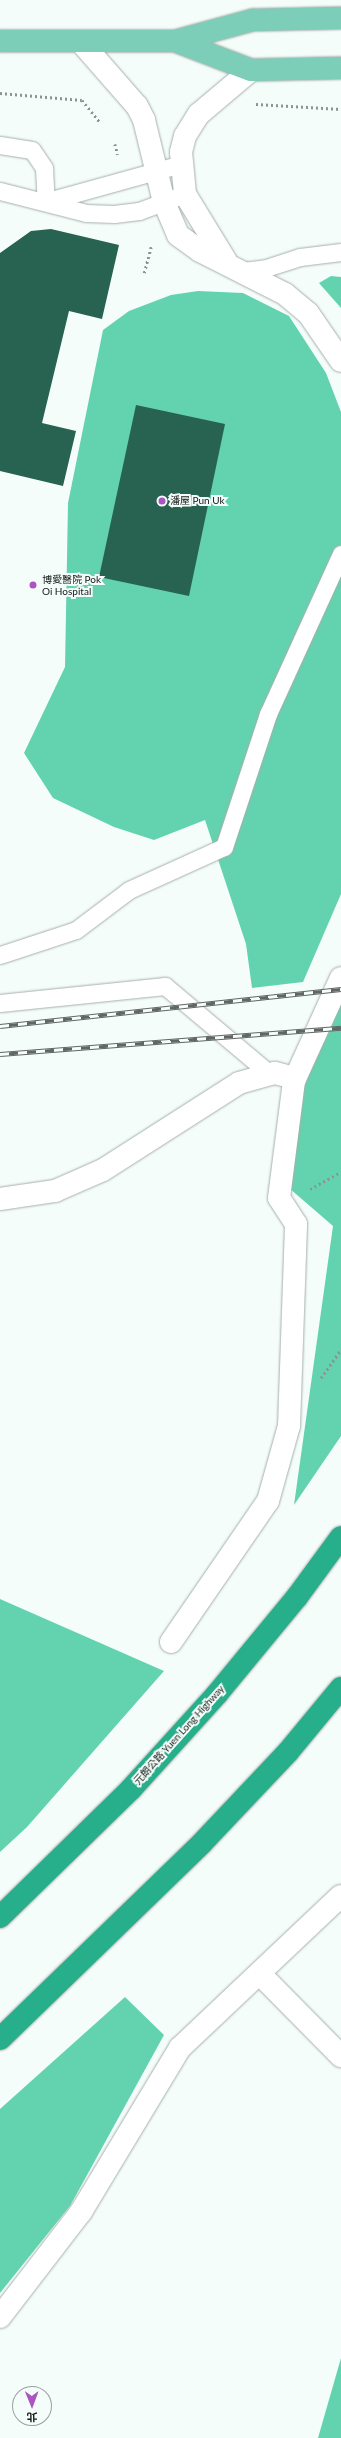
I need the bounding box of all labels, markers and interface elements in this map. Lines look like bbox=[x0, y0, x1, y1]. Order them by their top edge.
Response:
place label: 潘屋 Pun Uk bbox=[170, 495, 225, 507]
marker: 潘屋 Pun Uk bbox=[157, 496, 167, 506]
place label: 博愛醫院 Pok Oi Hospital bbox=[42, 573, 101, 596]
marker: 博愛醫院 Pok Oi Hospital bbox=[27, 579, 39, 591]
street label: 元朗公路 Yuen Long Highway bbox=[131, 1683, 227, 1787]
north arrow bbox=[12, 2386, 52, 2426]
text: 北 bbox=[27, 2411, 38, 2424]

